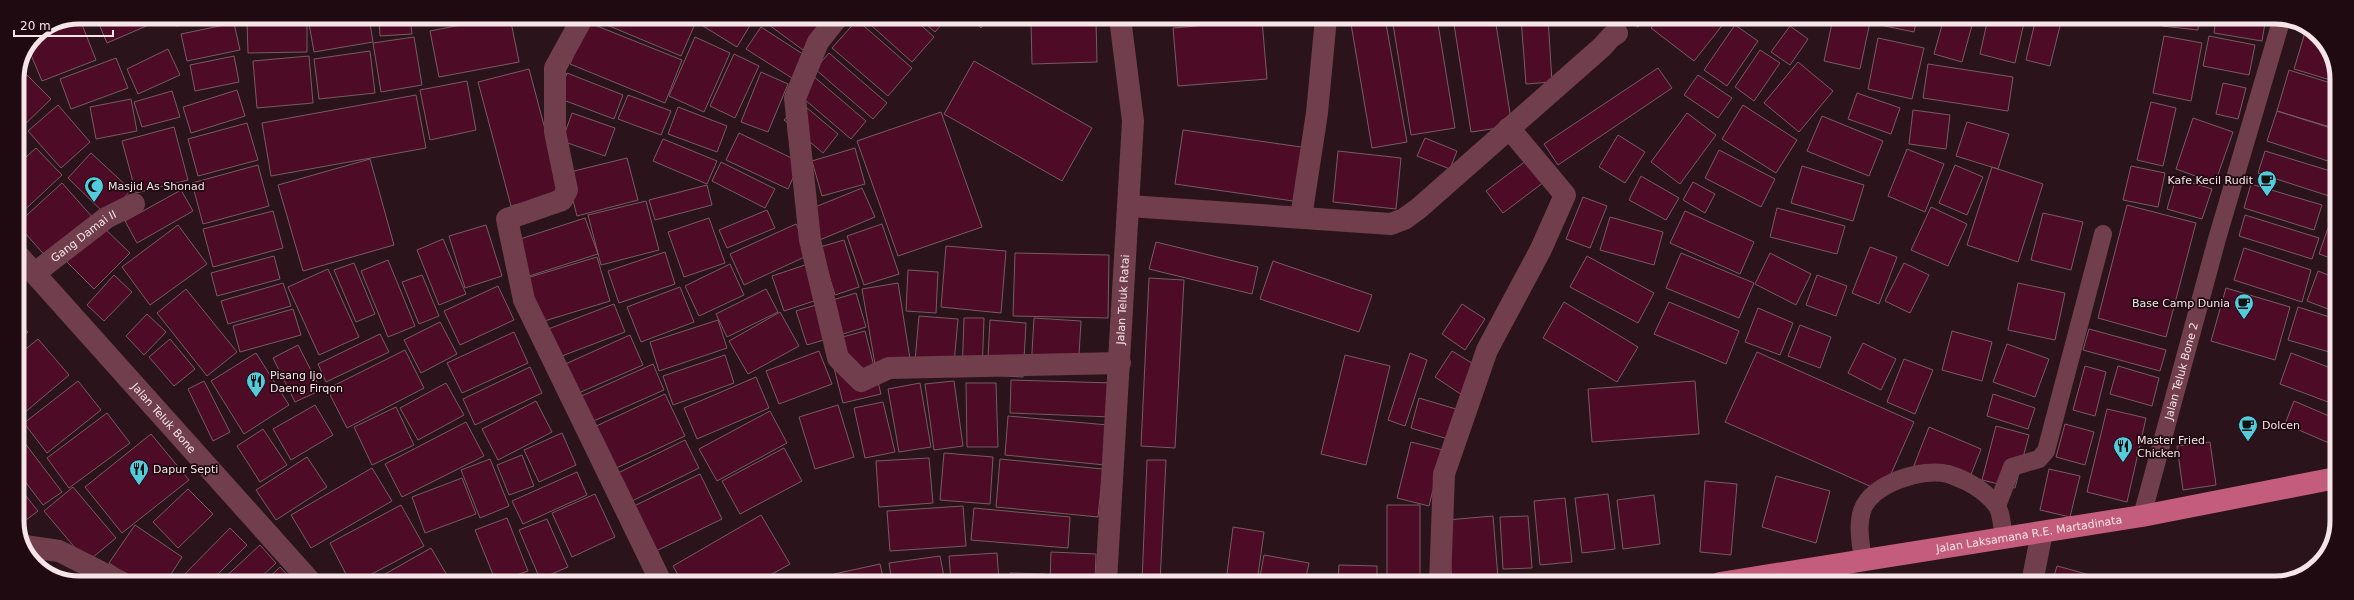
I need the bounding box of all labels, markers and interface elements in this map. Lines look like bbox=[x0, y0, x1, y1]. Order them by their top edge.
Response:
scale bar bbox=[14, 12, 113, 38]
text: 20 m bbox=[20, 19, 51, 33]
cafe icon: Kafe Kecil Rudit bbox=[2256, 169, 2278, 197]
place label: Kafe Kecil Rudit bbox=[2168, 174, 2254, 187]
mosque icon: Masjid As Shonad bbox=[83, 175, 105, 203]
place label: Masjid As Shonad bbox=[108, 180, 205, 193]
street label: Gang Damai II bbox=[48, 208, 118, 265]
street label: Jalan Teluk Ratai bbox=[1113, 254, 1132, 346]
cafe icon: Base Camp Dunia bbox=[2233, 292, 2255, 320]
place label: Base Camp Dunia bbox=[2132, 297, 2230, 310]
street label: Jalan Teluk Bone 2 bbox=[2162, 321, 2201, 422]
place label: Pisang Ijo Daeng Firqon bbox=[270, 369, 343, 395]
restaurant icon: Pisang Ijo Daeng Firqon bbox=[245, 370, 267, 398]
street label: Jalan Teluk Bone bbox=[128, 379, 199, 456]
cafe icon: Dolcen bbox=[2237, 414, 2259, 442]
place label: Dolcen bbox=[2262, 419, 2300, 432]
place label: Master Fried Chicken bbox=[2137, 434, 2205, 460]
restaurant icon: Master Fried Chicken bbox=[2112, 435, 2134, 463]
restaurant icon: Dapur Septi bbox=[128, 458, 150, 486]
place label: Dapur Septi bbox=[153, 463, 218, 476]
street label: Jalan Laksamana R.E. Martadinata bbox=[1934, 513, 2123, 555]

